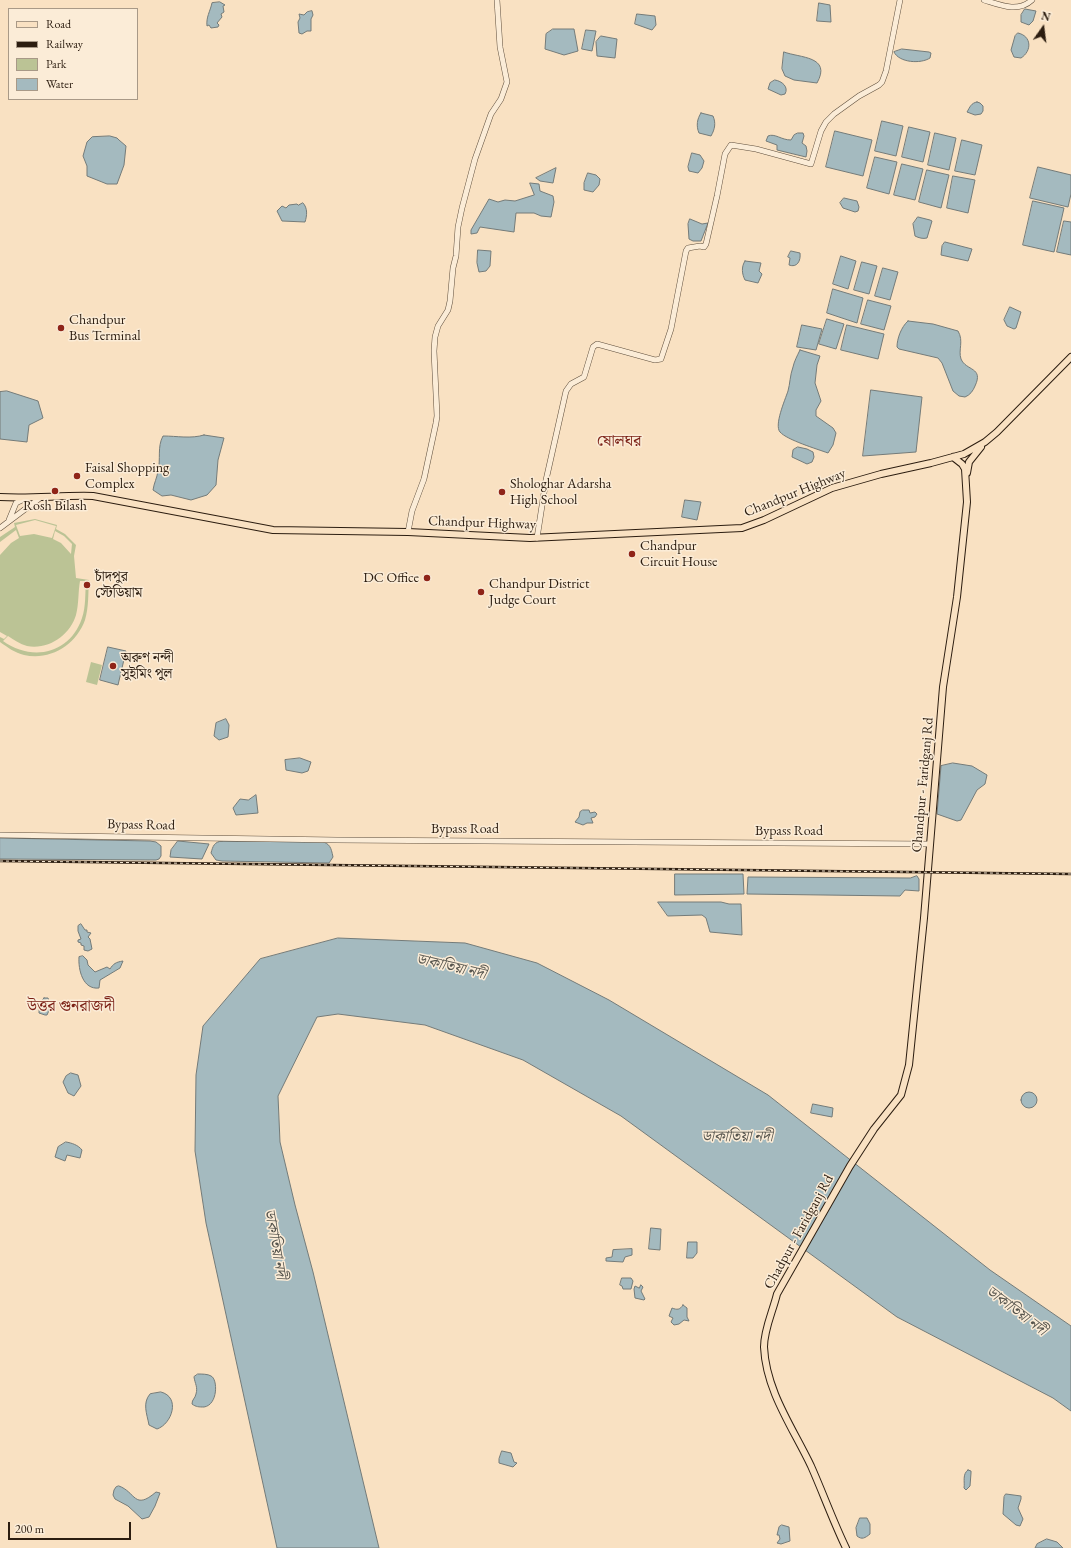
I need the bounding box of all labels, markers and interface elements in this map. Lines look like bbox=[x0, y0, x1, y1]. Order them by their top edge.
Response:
legend bbox=[8, 8, 138, 100]
north arrow bbox=[1023, 8, 1063, 48]
text: N bbox=[1040, 8, 1052, 24]
text: Road bbox=[46, 16, 71, 32]
text: Railway bbox=[46, 36, 83, 52]
text: Park bbox=[46, 56, 66, 72]
text: Water bbox=[46, 76, 73, 92]
place label: Chandpur Bus Terminal bbox=[69, 312, 141, 344]
marker: Chandpur Bus Terminal bbox=[56, 323, 66, 333]
district label: ষোলঘর bbox=[597, 432, 641, 452]
place label: Faisal Shopping Complex bbox=[85, 460, 169, 492]
street label: Chandpur Highway bbox=[742, 465, 848, 521]
marker: Faisal Shopping Complex bbox=[72, 471, 82, 481]
place label: Shologhar Adarsha High School bbox=[510, 476, 611, 508]
marker: Rosh Bilash bbox=[50, 486, 60, 496]
marker: Shologhar Adarsha High School bbox=[497, 487, 507, 497]
place label: Rosh Bilash bbox=[23, 498, 87, 514]
street label: Chandpur Highway bbox=[428, 513, 536, 533]
place label: Chandpur Circuit House bbox=[640, 538, 717, 570]
marker: Chandpur Circuit House bbox=[627, 549, 637, 559]
place label: চাঁদপুর স্টেডিয়াম bbox=[95, 569, 142, 602]
place label: DC Office bbox=[363, 570, 419, 586]
marker: DC Office bbox=[422, 573, 432, 583]
place label: Chandpur District Judge Court bbox=[489, 576, 589, 608]
marker: চাঁদপুর স্টেডিয়াম bbox=[82, 580, 92, 590]
marker: Chandpur District Judge Court bbox=[476, 587, 486, 597]
place label: অরুণ নন্দী সুইমিং পুল bbox=[121, 650, 174, 682]
marker: অরুণ নন্দী সুইমিং পুল bbox=[108, 661, 118, 671]
street label: Chandpur - Faridganj Rd bbox=[909, 717, 937, 853]
street label: Bypass Road bbox=[107, 816, 175, 834]
street label: Bypass Road bbox=[431, 821, 499, 837]
street label: Bypass Road bbox=[755, 823, 823, 839]
water label: ডাকাতিয়া নদী bbox=[414, 950, 488, 984]
district label: উত্তর গুনরাজদী bbox=[27, 997, 115, 1017]
water label: ডাকাতিয়া নদী bbox=[701, 1128, 773, 1146]
street label: Chadpur - Faridganj Rd bbox=[761, 1172, 837, 1292]
water label: ডাকাতিয়া নদী bbox=[260, 1207, 290, 1281]
water label: ডাকাতিয়া নদী bbox=[982, 1282, 1050, 1340]
scale bar bbox=[10, 1514, 133, 1540]
text: 200 m bbox=[15, 1521, 44, 1537]

